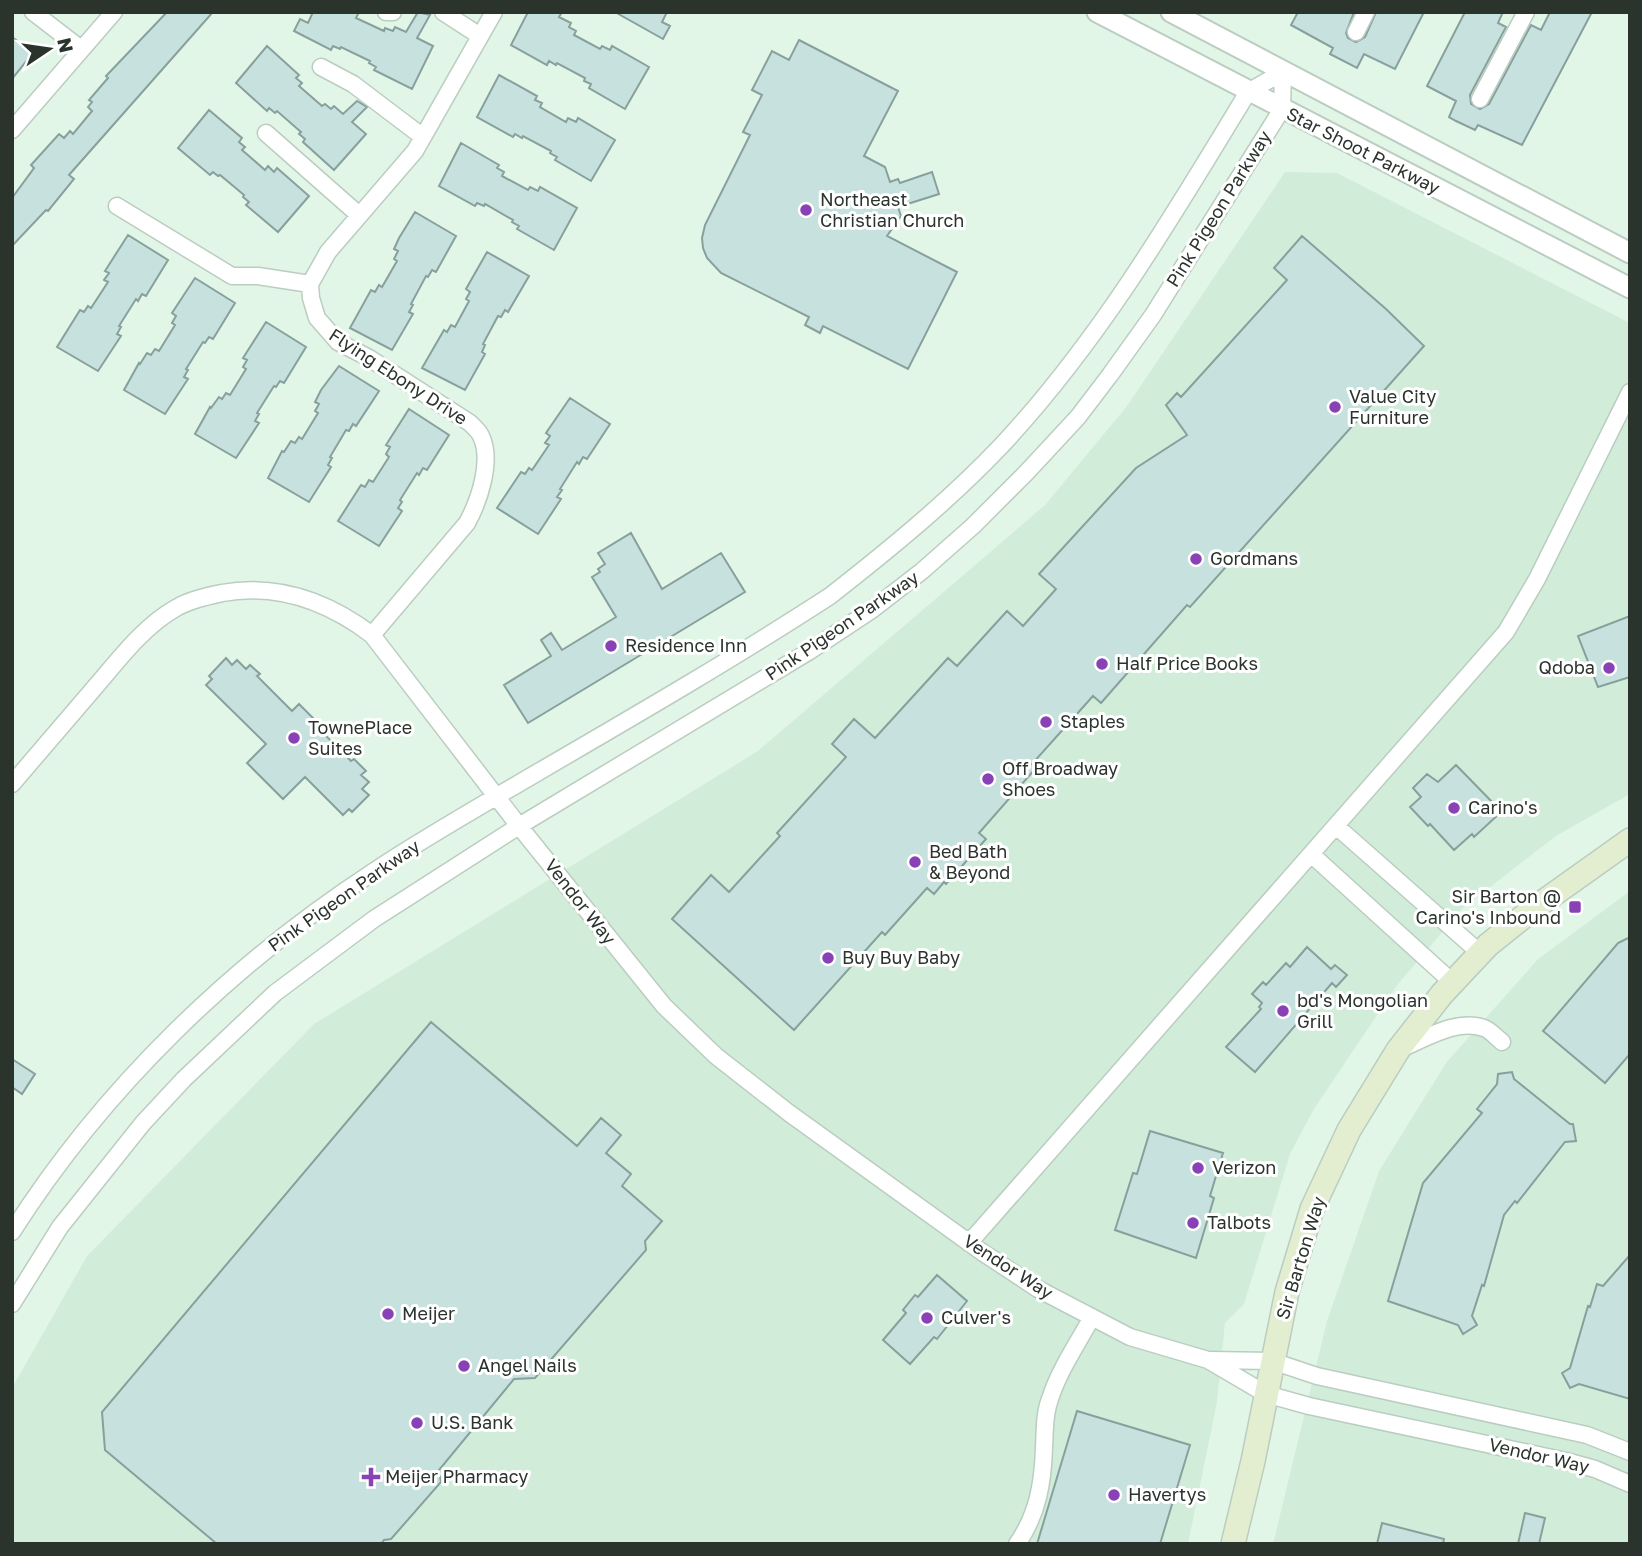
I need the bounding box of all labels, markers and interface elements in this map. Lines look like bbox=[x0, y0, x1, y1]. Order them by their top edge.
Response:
north arrow bbox=[14, 14, 84, 84]
text: N bbox=[53, 35, 79, 55]
street label: Star Shoot Parkway bbox=[1283, 102, 1444, 198]
street label: Pink Pigeon Parkway bbox=[1161, 126, 1275, 291]
place label: Northeast Christian Church bbox=[820, 188, 964, 231]
marker: Northeast Christian Church bbox=[798, 202, 814, 218]
street label: Flying Ebony Drive bbox=[325, 323, 472, 429]
place label: Value City Furniture bbox=[1349, 385, 1436, 428]
marker: Value City Furniture bbox=[1327, 399, 1343, 415]
place label: Gordmans bbox=[1210, 547, 1298, 569]
marker: Gordmans bbox=[1188, 551, 1204, 567]
street label: Pink Pigeon Parkway bbox=[761, 566, 922, 685]
place label: Residence Inn bbox=[625, 634, 747, 656]
marker: Residence Inn bbox=[603, 638, 619, 654]
place label: Half Price Books bbox=[1116, 652, 1258, 674]
marker: Half Price Books bbox=[1094, 656, 1110, 672]
place label: Qdoba bbox=[1539, 656, 1595, 678]
marker: Qdoba bbox=[1601, 660, 1617, 676]
place label: Staples bbox=[1060, 710, 1125, 732]
marker: Staples bbox=[1038, 714, 1054, 730]
place label: TownePlace Suites bbox=[308, 716, 412, 759]
marker: TownePlace Suites bbox=[286, 730, 302, 746]
place label: Off Broadway Shoes bbox=[1002, 757, 1118, 800]
marker: Off Broadway Shoes bbox=[980, 771, 996, 787]
place label: Carino's bbox=[1468, 796, 1537, 818]
marker: Carino's bbox=[1446, 800, 1462, 816]
street label: Pink Pigeon Parkway bbox=[263, 835, 424, 956]
place label: Bed Bath & Beyond bbox=[929, 840, 1010, 883]
street label: Vendor Way bbox=[541, 854, 621, 948]
marker: Bed Bath & Beyond bbox=[907, 854, 923, 870]
place label: Sir Barton @ Carino's Inbound bbox=[1415, 885, 1561, 928]
marker: Sir Barton @ Carino's Inbound bbox=[1567, 899, 1583, 915]
place label: Buy Buy Baby bbox=[842, 946, 960, 968]
marker: Buy Buy Baby bbox=[820, 950, 836, 966]
place label: bd's Mongolian Grill bbox=[1297, 989, 1428, 1032]
marker: bd's Mongolian Grill bbox=[1275, 1003, 1291, 1019]
place label: Verizon bbox=[1212, 1156, 1276, 1178]
marker: Verizon bbox=[1190, 1160, 1206, 1176]
street label: Sir Barton Way bbox=[1271, 1194, 1329, 1322]
place label: Talbots bbox=[1207, 1211, 1271, 1233]
marker: Talbots bbox=[1185, 1215, 1201, 1231]
street label: Vendor Way bbox=[960, 1229, 1057, 1303]
place label: Meijer bbox=[402, 1302, 455, 1324]
marker: Meijer bbox=[380, 1306, 396, 1322]
place label: Culver's bbox=[941, 1306, 1011, 1328]
marker: Culver's bbox=[919, 1310, 935, 1326]
place label: Angel Nails bbox=[478, 1354, 577, 1376]
marker: Angel Nails bbox=[456, 1358, 472, 1374]
place label: U.S. Bank bbox=[431, 1411, 514, 1433]
marker: U.S. Bank bbox=[409, 1415, 425, 1431]
street label: Vendor Way bbox=[1487, 1433, 1592, 1477]
place label: Meijer Pharmacy bbox=[385, 1465, 528, 1487]
marker: Meijer Pharmacy bbox=[363, 1469, 379, 1485]
place label: Havertys bbox=[1128, 1483, 1206, 1505]
marker: Havertys bbox=[1106, 1487, 1122, 1503]

